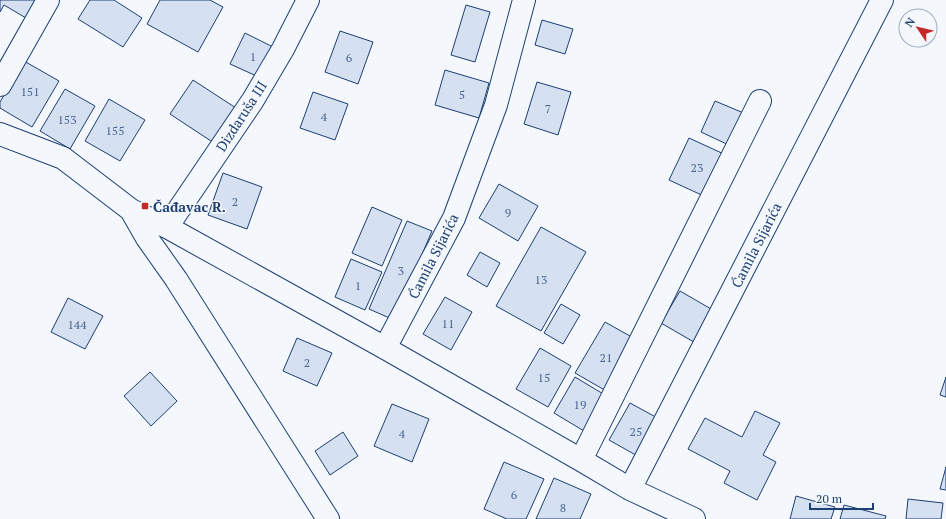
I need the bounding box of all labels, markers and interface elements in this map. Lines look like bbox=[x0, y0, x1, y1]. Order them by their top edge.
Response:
north arrow bbox=[898, 8, 938, 48]
text: N bbox=[902, 14, 918, 30]
house number: 1 bbox=[250, 49, 256, 64]
house number: 6 bbox=[346, 50, 353, 65]
street label: Dizdaruša III bbox=[211, 77, 271, 155]
house number: 151 bbox=[20, 84, 40, 99]
house number: 5 bbox=[459, 87, 465, 102]
house number: 7 bbox=[545, 101, 551, 116]
house number: 4 bbox=[321, 109, 328, 124]
house number: 153 bbox=[57, 112, 77, 127]
house number: 155 bbox=[105, 123, 125, 138]
house number: 23 bbox=[691, 160, 703, 175]
house number: 2 bbox=[232, 194, 238, 209]
place label: Čađavac R. bbox=[153, 197, 226, 216]
street label: Ćamila Sijarića bbox=[726, 199, 786, 291]
marker: Čađavac R. bbox=[140, 201, 150, 211]
house number: 9 bbox=[505, 205, 511, 220]
street label: Ćamila Sijarića bbox=[403, 210, 463, 302]
house number: 3 bbox=[398, 263, 404, 278]
house number: 13 bbox=[535, 272, 547, 287]
house number: 1 bbox=[355, 278, 361, 293]
house number: 11 bbox=[442, 316, 454, 331]
house number: 144 bbox=[67, 317, 87, 332]
house number: 21 bbox=[600, 350, 612, 365]
house number: 2 bbox=[304, 355, 310, 370]
house number: 15 bbox=[538, 370, 550, 385]
house number: 19 bbox=[574, 397, 586, 412]
house number: 25 bbox=[630, 424, 642, 439]
house number: 4 bbox=[399, 426, 406, 441]
scale bar bbox=[810, 485, 873, 511]
house number: 6 bbox=[511, 487, 518, 502]
text: 20 m bbox=[816, 491, 843, 506]
house number: 8 bbox=[560, 500, 566, 515]

